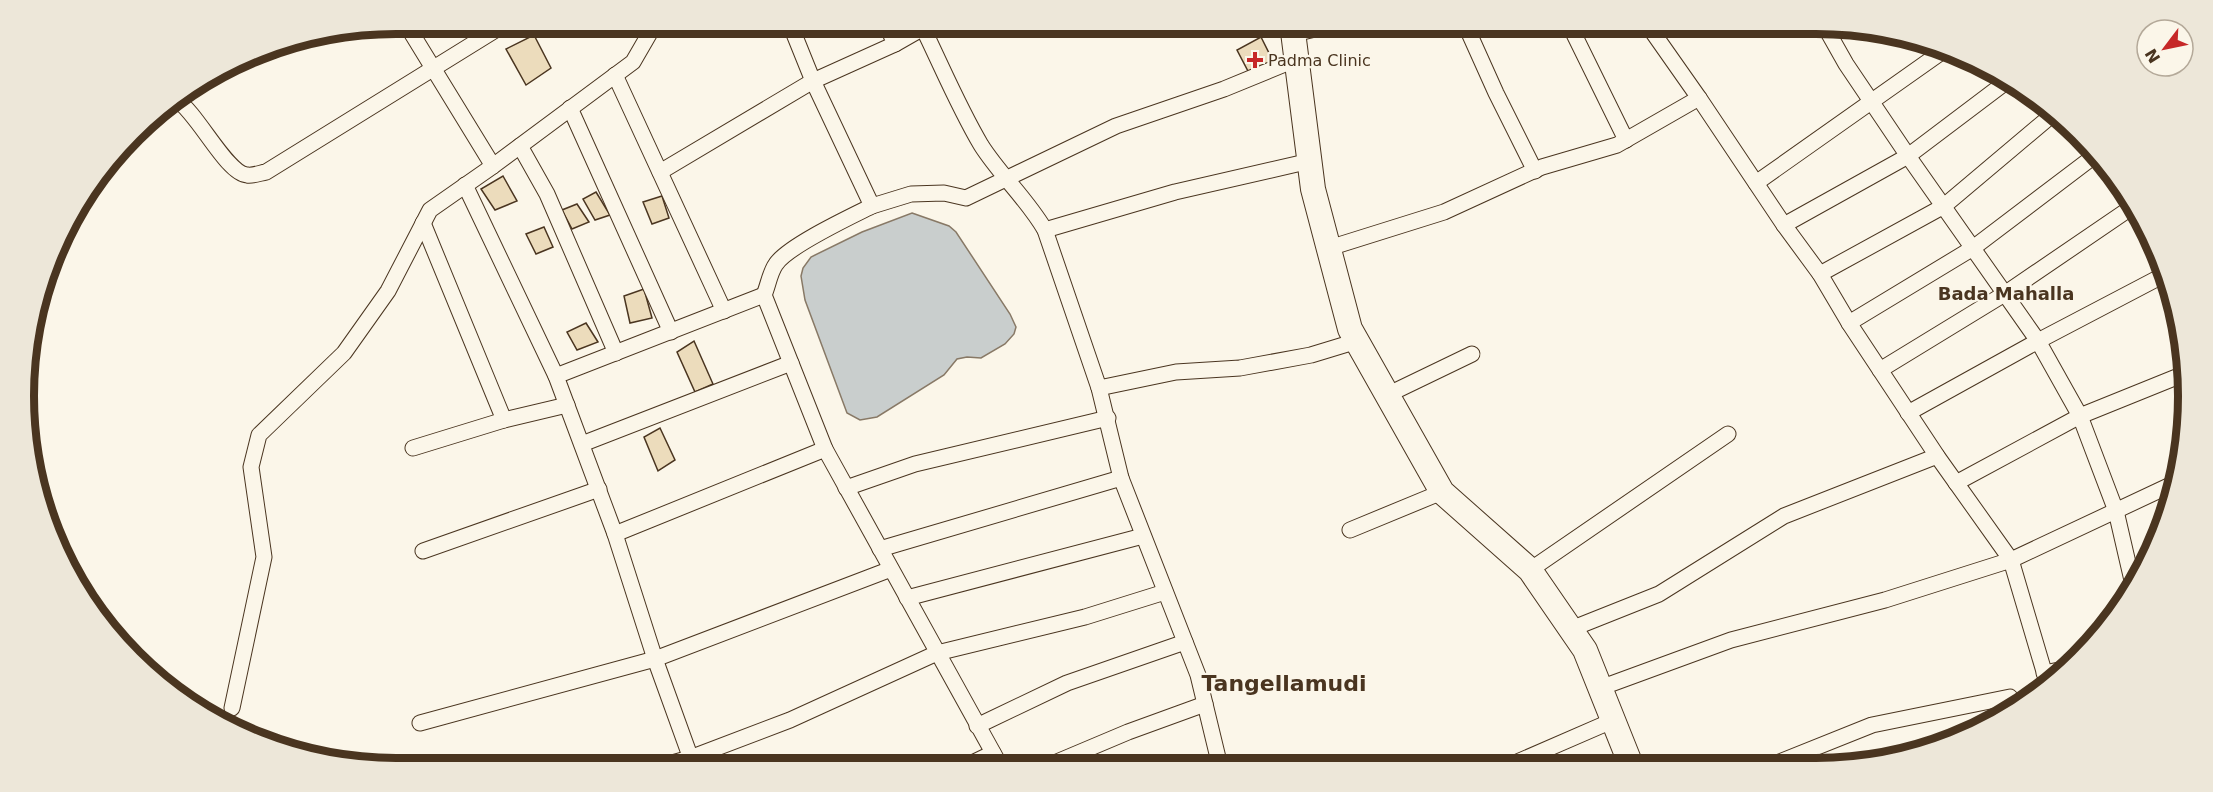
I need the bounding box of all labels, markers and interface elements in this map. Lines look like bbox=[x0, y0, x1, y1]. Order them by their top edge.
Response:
north arrow bbox=[2135, 18, 2195, 78]
text: N bbox=[2141, 45, 2164, 66]
marker: Padma Clinic bbox=[1246, 51, 1264, 69]
place label: Padma Clinic bbox=[1268, 51, 1371, 70]
district label: Bada Mahalla bbox=[1938, 283, 2074, 304]
district label: Tangellamudi bbox=[1201, 671, 1367, 696]

